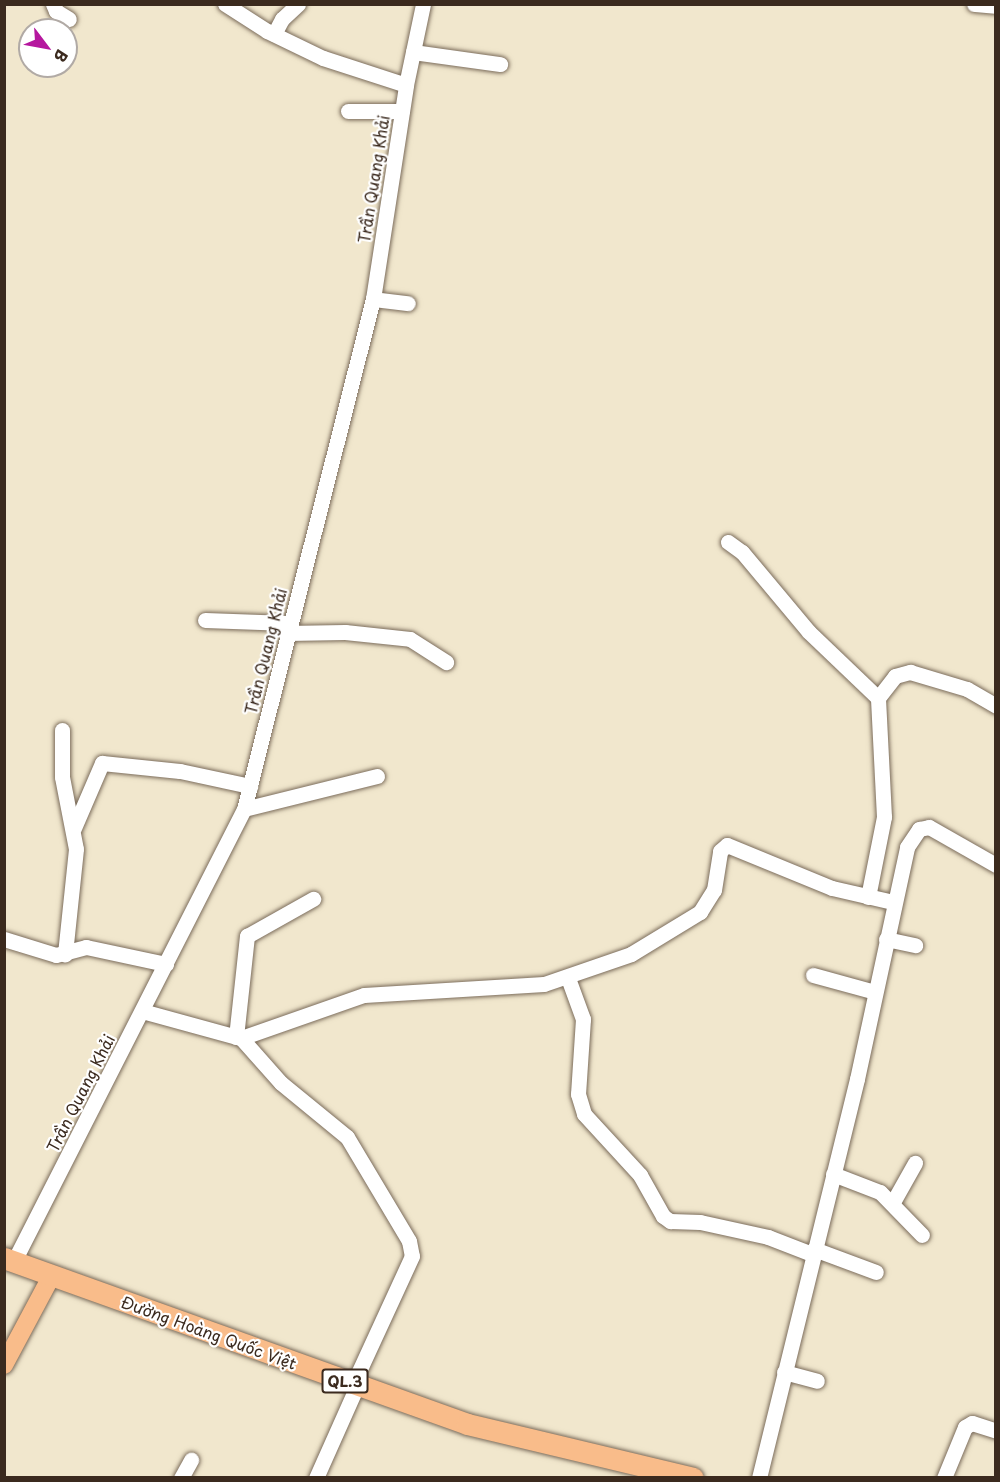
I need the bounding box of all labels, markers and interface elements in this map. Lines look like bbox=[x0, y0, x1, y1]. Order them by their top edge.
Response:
north arrow bbox=[18, 18, 78, 78]
text: B bbox=[48, 45, 75, 67]
street label: Trần Quang Khải bbox=[353, 113, 393, 245]
street label: Trần Quang Khải bbox=[240, 585, 290, 717]
street label: Trần Quang Khải bbox=[42, 1030, 118, 1156]
street label: Đường Hoàng Quốc Việt bbox=[118, 1291, 300, 1373]
road number: QL.3 bbox=[321, 1369, 369, 1393]

